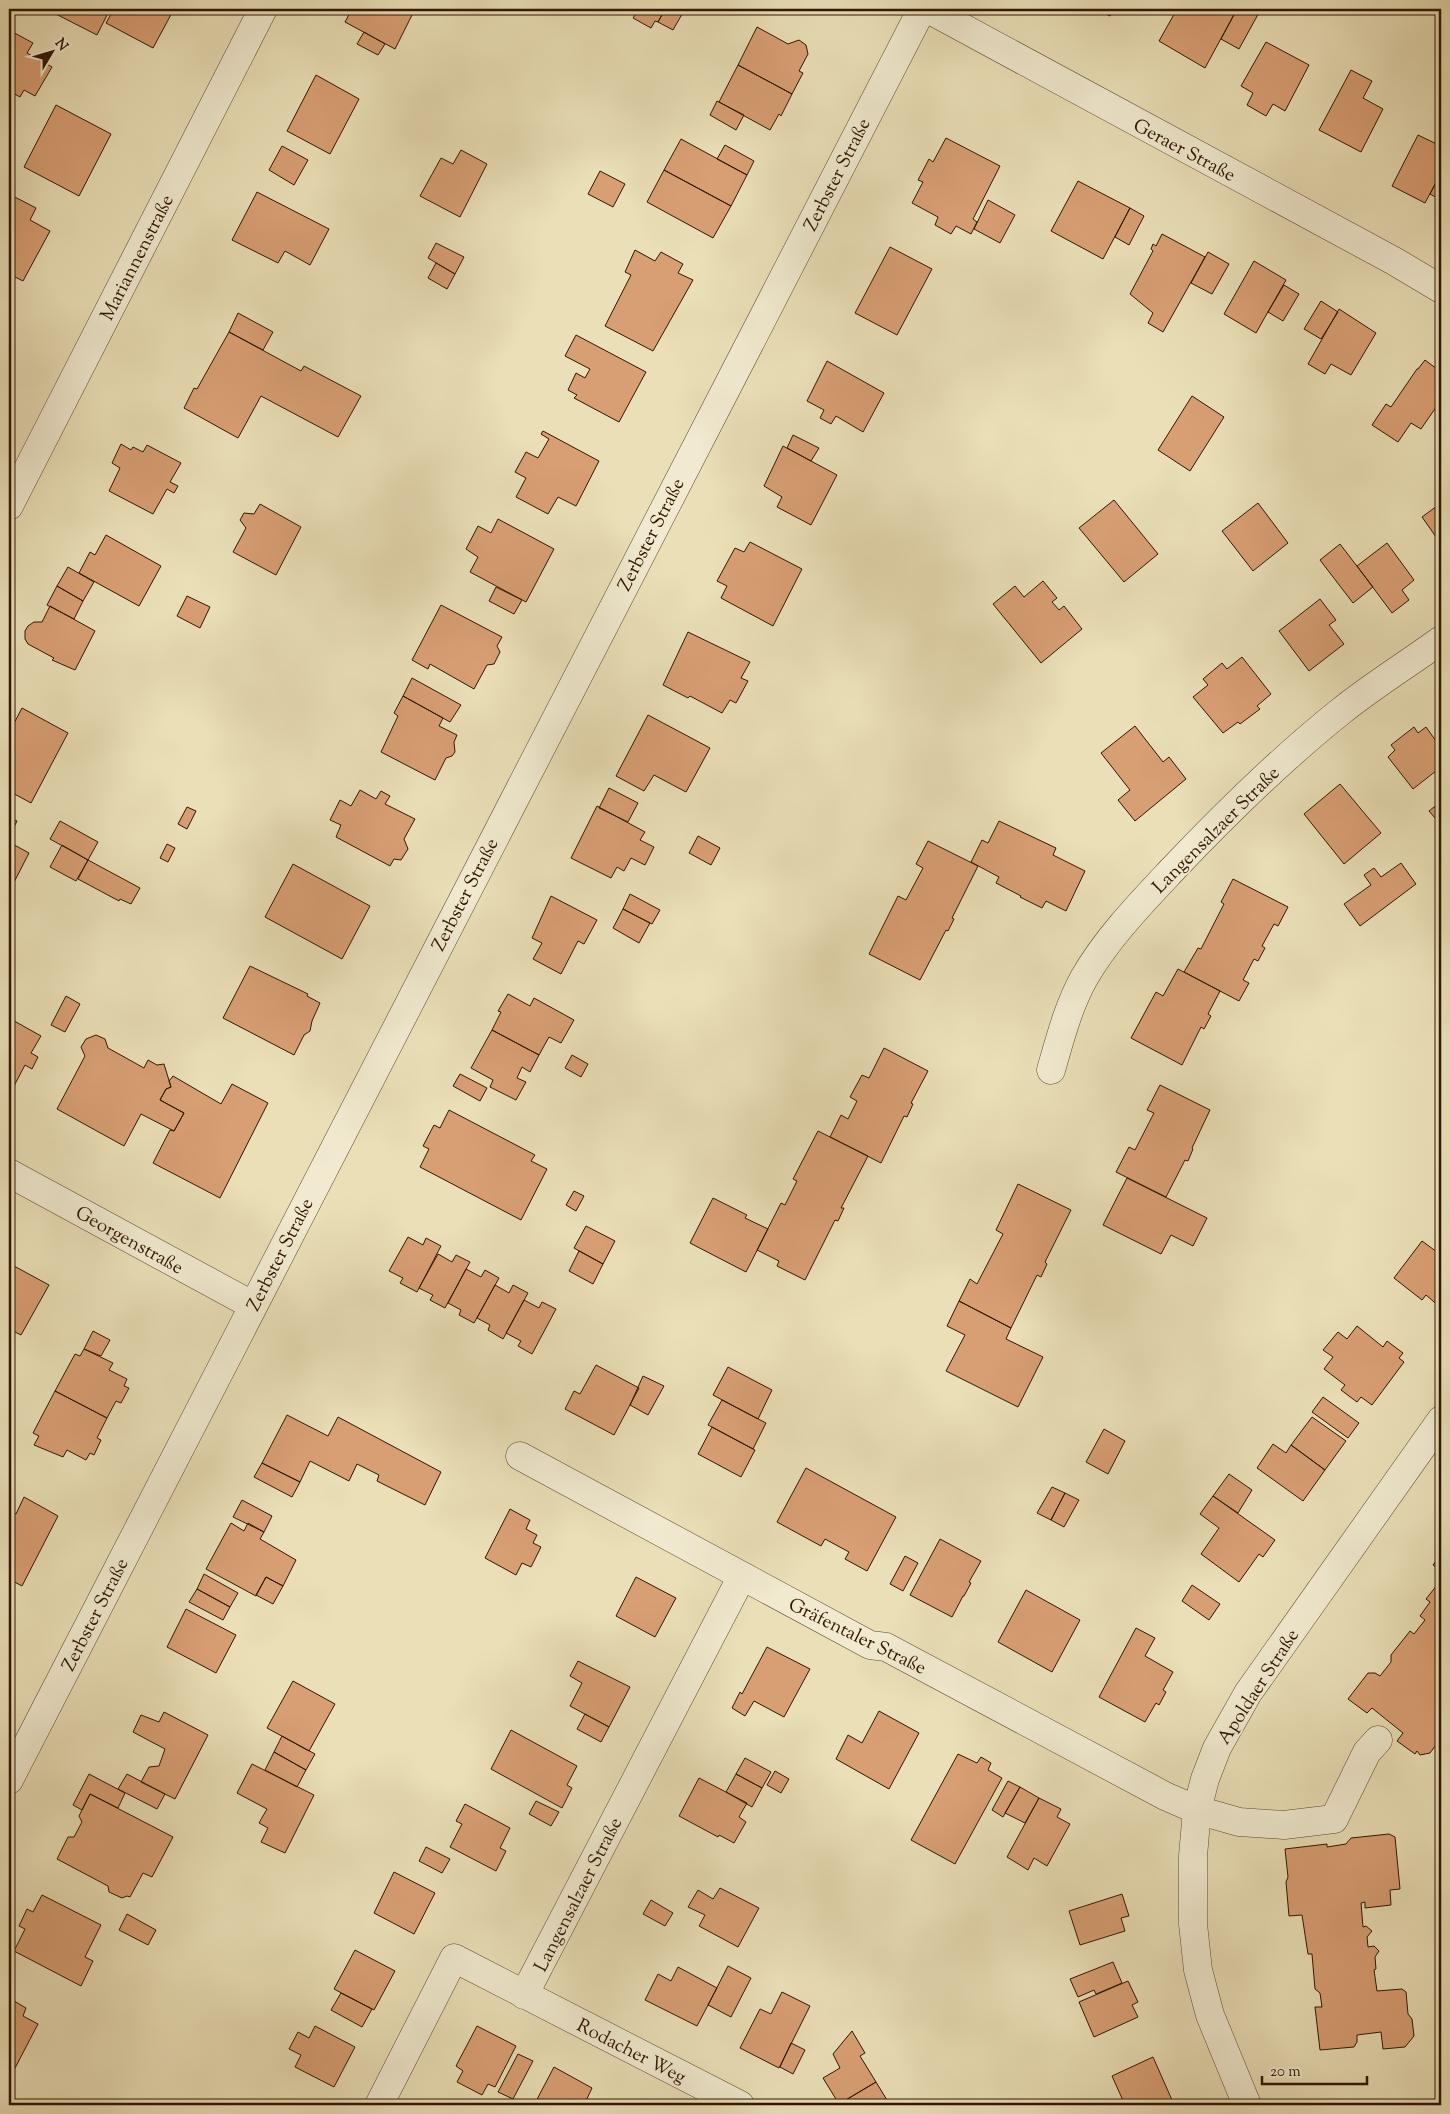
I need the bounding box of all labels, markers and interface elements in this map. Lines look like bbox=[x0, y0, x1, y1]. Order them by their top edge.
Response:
north arrow bbox=[28, 28, 78, 78]
text: N bbox=[49, 35, 72, 56]
street label: Geraer Straße bbox=[1128, 113, 1240, 190]
street label: Zerbster Straße bbox=[798, 114, 878, 236]
street label: Mariannenstraße bbox=[95, 190, 182, 326]
street label: Zerbster Straße bbox=[612, 474, 692, 596]
street label: Langensalzaer Straße bbox=[1147, 761, 1287, 901]
street label: Zerbster Straße bbox=[426, 834, 506, 956]
street label: Zerbster Straße bbox=[241, 1194, 321, 1316]
street label: Georgenstraße bbox=[70, 1200, 188, 1282]
street label: Zerbster Straße bbox=[56, 1554, 136, 1676]
street label: Gräfentaler Straße bbox=[783, 1592, 931, 1682]
street label: Apoldaer Straße bbox=[1212, 1624, 1307, 1750]
street label: Langensalzaer Straße bbox=[529, 1813, 630, 1977]
street label: Rodacher Weg bbox=[571, 2013, 690, 2091]
scale bar bbox=[1262, 2054, 1368, 2086]
text: 20 m bbox=[1270, 2062, 1301, 2083]

